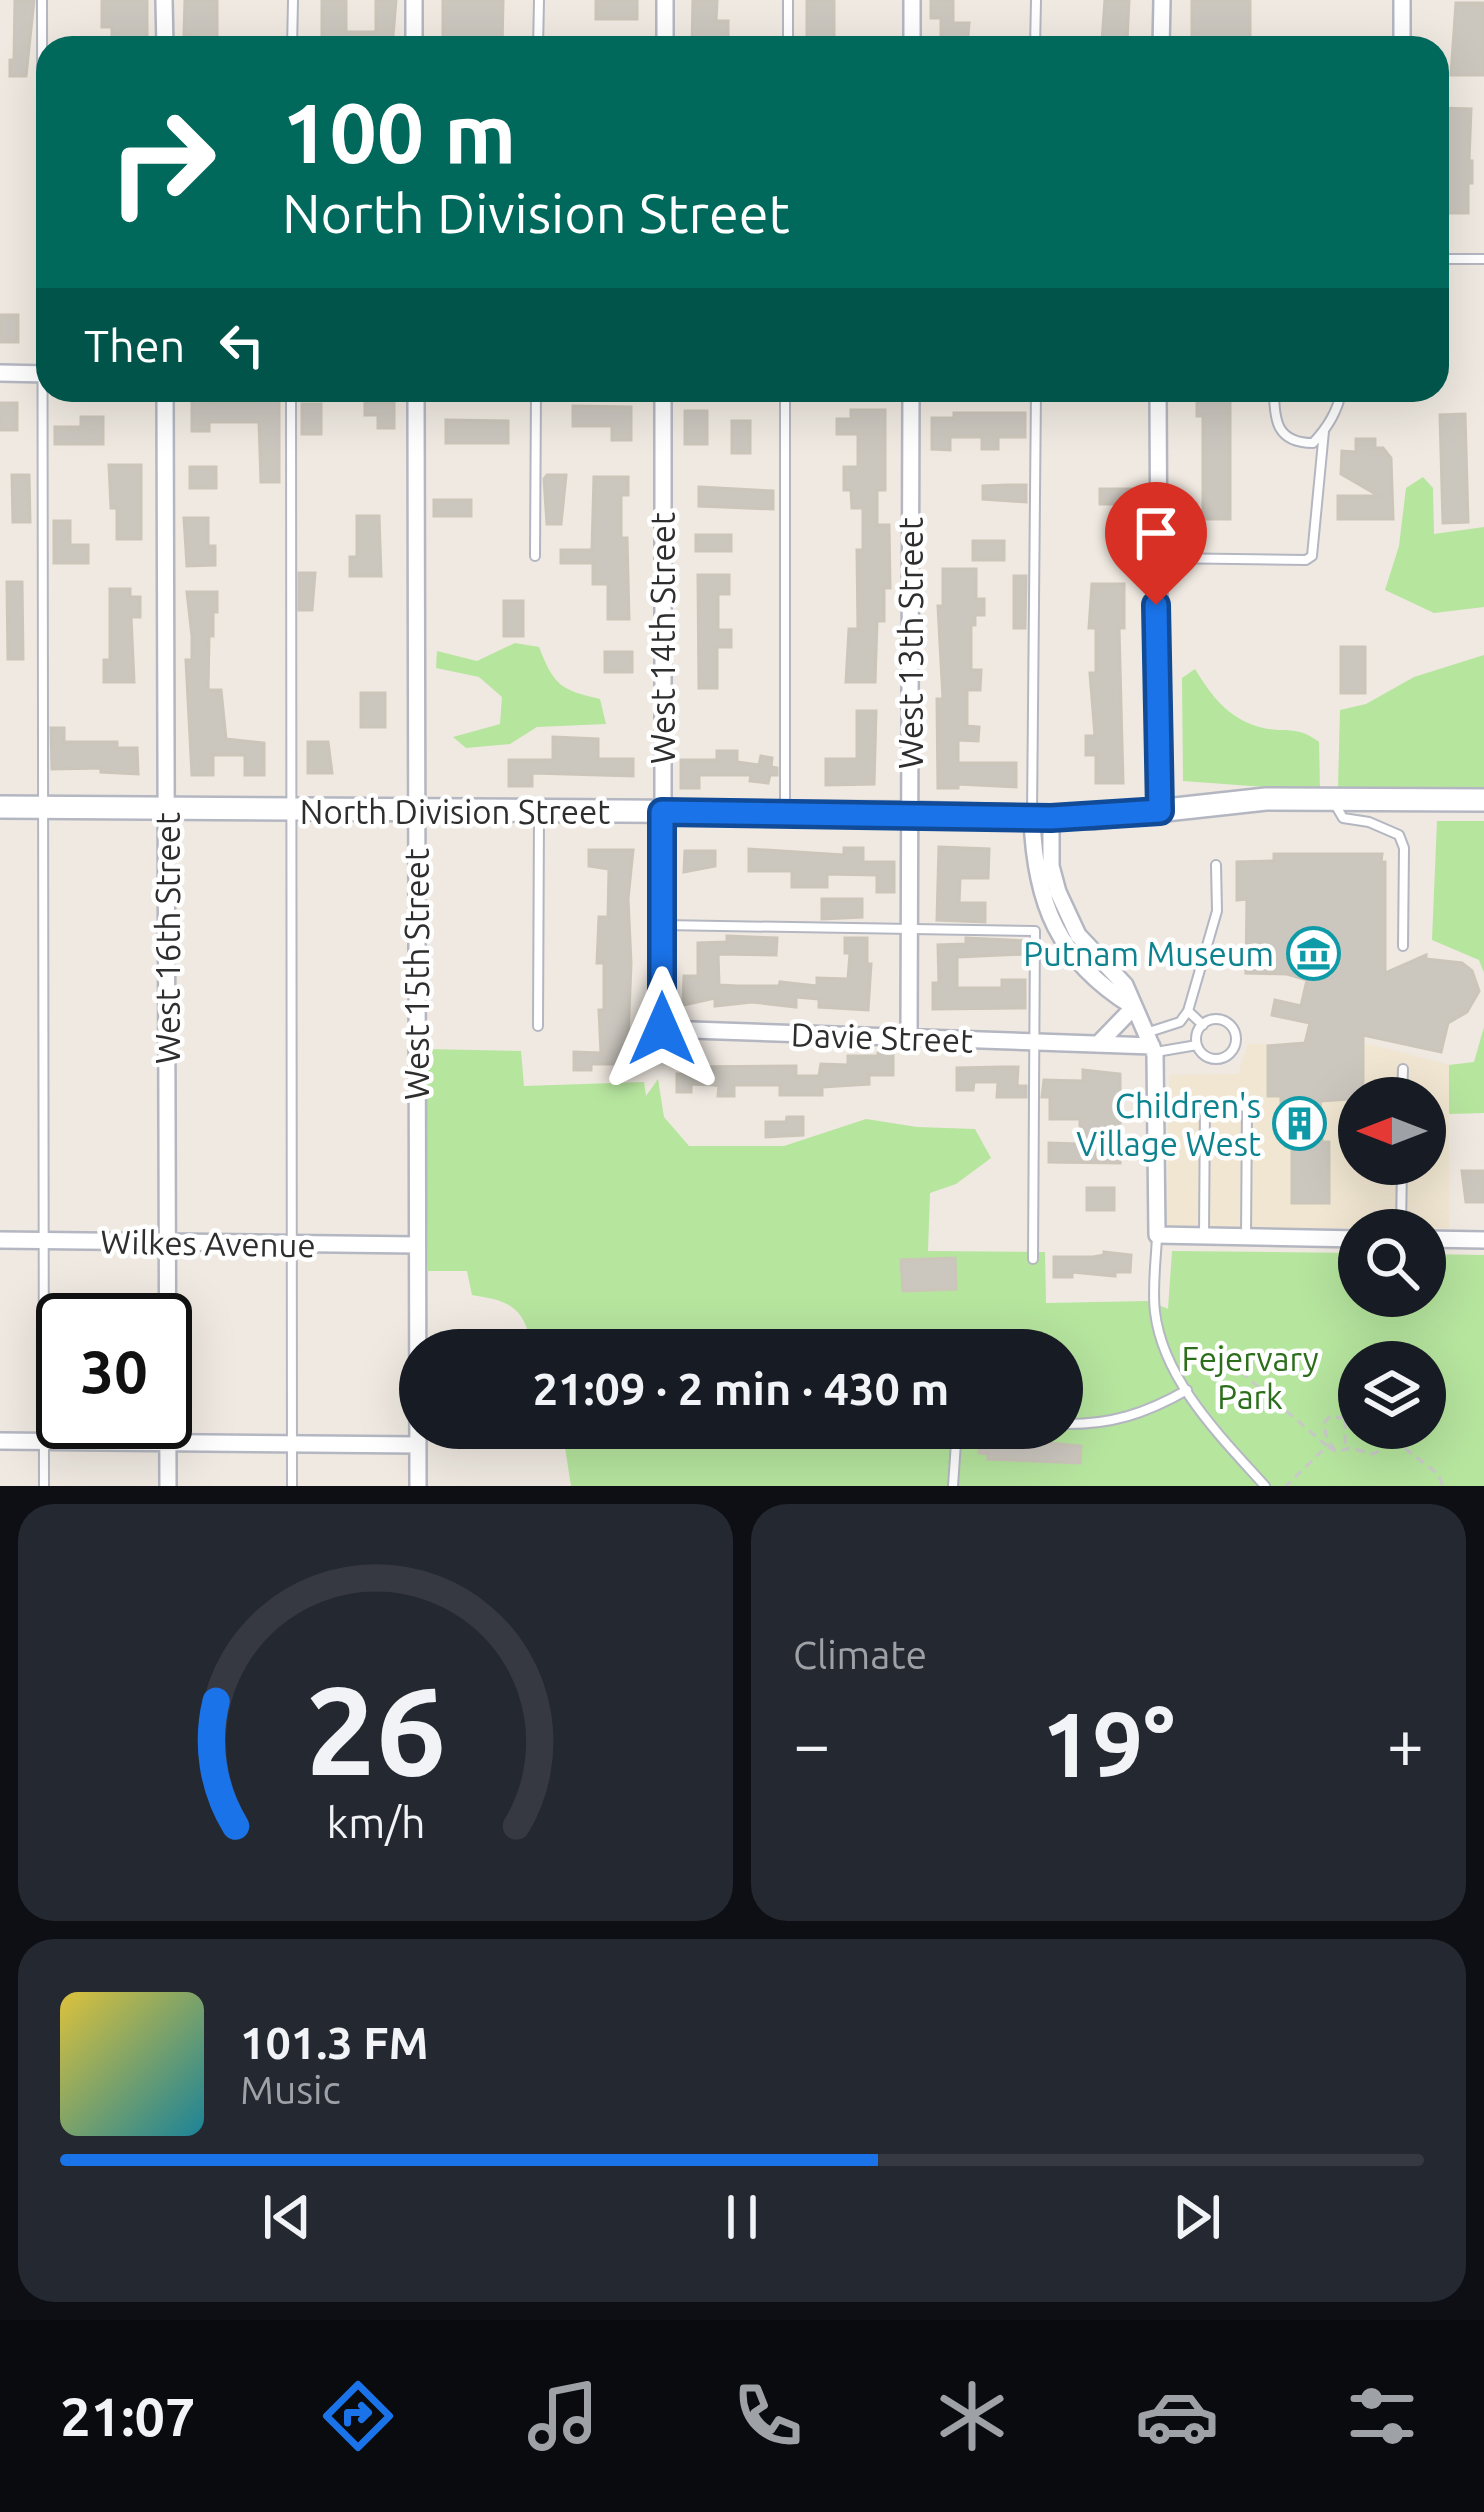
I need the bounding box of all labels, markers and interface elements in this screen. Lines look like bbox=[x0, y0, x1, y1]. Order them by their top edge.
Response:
icon: right bbox=[84, 84, 240, 240]
text: 100 m bbox=[282, 85, 516, 179]
text: North Division Street bbox=[282, 183, 790, 243]
icon: left bbox=[209, 312, 275, 378]
text: Then bbox=[84, 320, 185, 371]
pin bbox=[1105, 482, 1207, 605]
icon: arrive bbox=[1123, 500, 1189, 566]
street label: West 14th Street bbox=[644, 512, 681, 764]
street label: West 13th Street bbox=[892, 517, 929, 769]
street label: North Division Street bbox=[300, 793, 610, 830]
street label: West 16th Street bbox=[149, 812, 186, 1064]
street label: West 15th Street bbox=[398, 848, 435, 1100]
museum icon: Putnam Museum bbox=[1285, 925, 1341, 981]
place label: Putnam Museum bbox=[1023, 935, 1274, 972]
position arrow bbox=[599, 966, 725, 1092]
street label: Davie Street bbox=[790, 1015, 974, 1059]
north arrow bbox=[1338, 1077, 1446, 1185]
map controls bbox=[1338, 1077, 1446, 1449]
place label: Children's Village West bbox=[1076, 1087, 1261, 1162]
building icon: Children's Village West bbox=[1272, 1096, 1328, 1152]
button: search bbox=[1338, 1209, 1446, 1317]
street label: Wilkes Avenue bbox=[100, 1223, 316, 1263]
speed limit sign: 30 bbox=[36, 1293, 192, 1449]
park label: Fejervary Park bbox=[1181, 1340, 1319, 1415]
button: layers bbox=[1338, 1341, 1446, 1449]
text: 21:09 · 2 min · 430 m bbox=[533, 1363, 949, 1414]
text: Climate bbox=[793, 1633, 927, 1676]
text: 26 bbox=[305, 1659, 446, 1799]
text: 19° bbox=[1042, 1693, 1175, 1794]
text: − bbox=[793, 1706, 830, 1780]
text: + bbox=[1387, 1706, 1424, 1780]
text: km/h bbox=[326, 1797, 425, 1845]
text: 101.3 FM bbox=[240, 2017, 429, 2068]
text: Music bbox=[240, 2068, 341, 2111]
icon: previous bbox=[254, 2184, 320, 2250]
icon: pause bbox=[709, 2184, 775, 2250]
icon: next bbox=[1164, 2184, 1230, 2250]
icon: directions bbox=[316, 2374, 400, 2458]
icon: music bbox=[521, 2374, 605, 2458]
icon: phone bbox=[726, 2374, 810, 2458]
icon: climate bbox=[930, 2374, 1014, 2458]
icon: car bbox=[1135, 2374, 1219, 2458]
icon: filters bbox=[1340, 2374, 1424, 2458]
text: 21:07 bbox=[60, 2386, 195, 2446]

